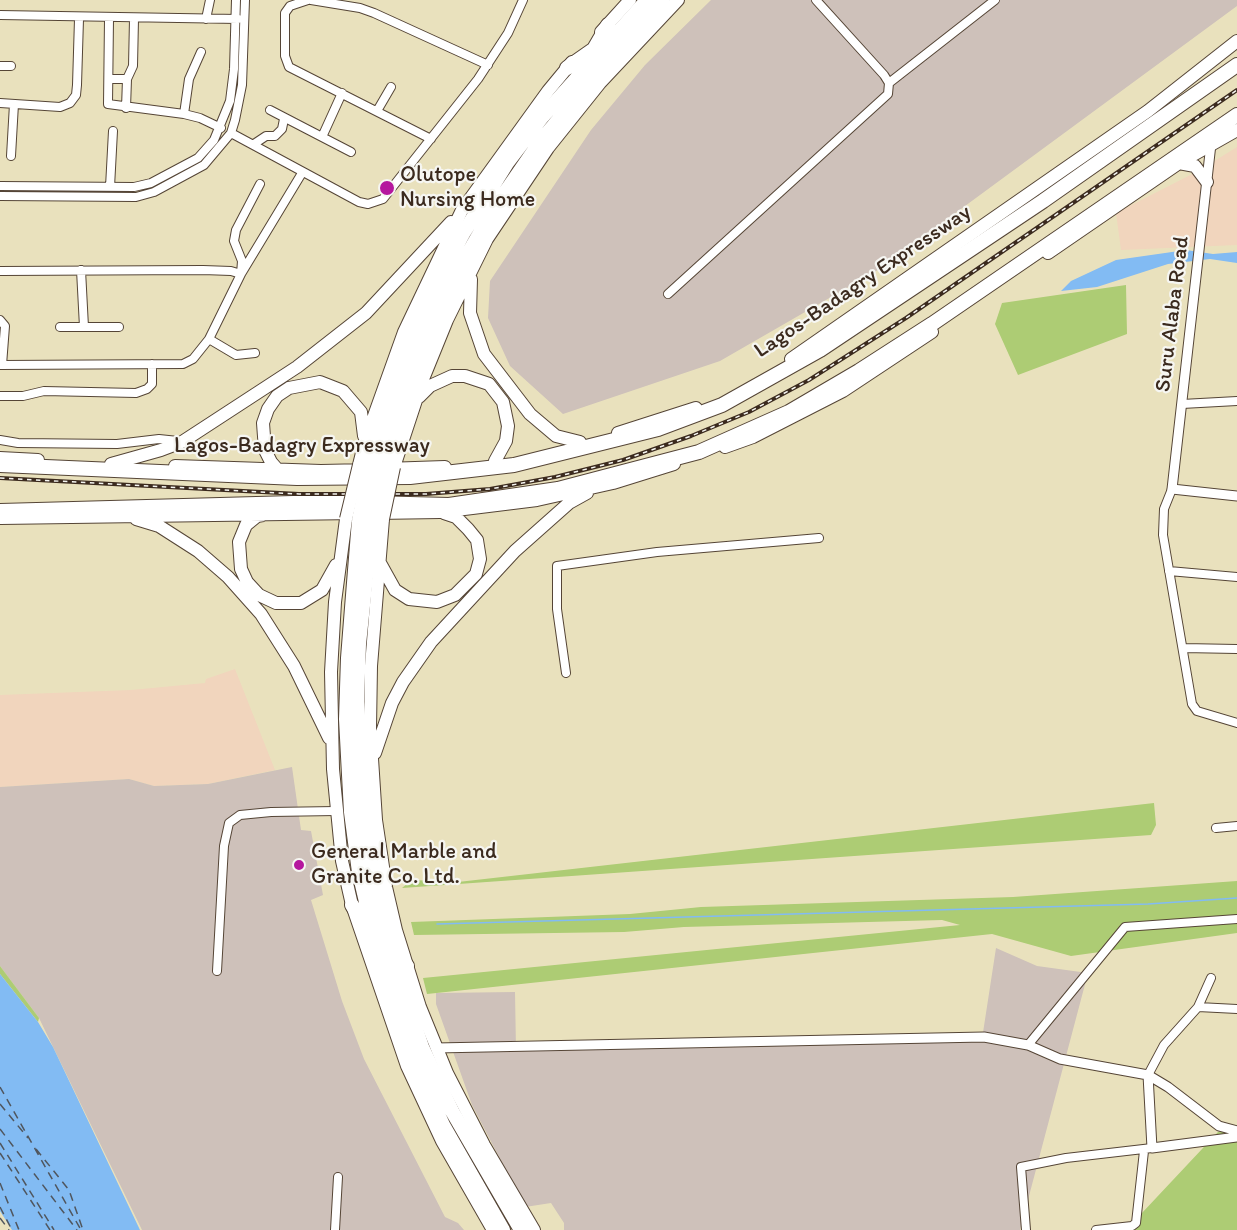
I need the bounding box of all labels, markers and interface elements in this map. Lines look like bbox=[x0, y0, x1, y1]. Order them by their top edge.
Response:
place label: Olutope Nursing Home bbox=[400, 162, 535, 214]
marker: Olutope Nursing Home bbox=[378, 179, 396, 197]
street label: Lagos-Badagry Expressway bbox=[750, 200, 976, 364]
street label: Suru Alaba Road bbox=[1150, 235, 1196, 393]
street label: Lagos-Badagry Expressway bbox=[174, 433, 430, 459]
place label: General Marble and Granite Co. Ltd. bbox=[311, 839, 497, 890]
marker: General Marble and Granite Co. Ltd. bbox=[292, 858, 306, 872]

